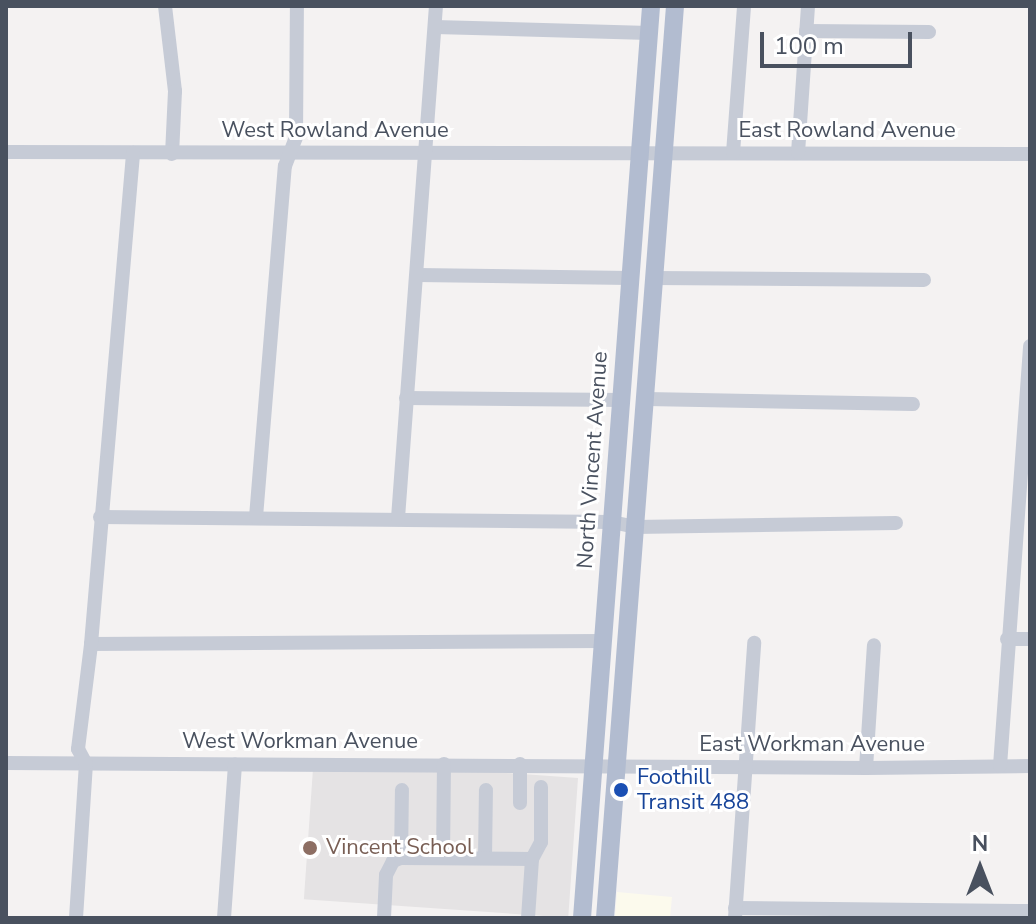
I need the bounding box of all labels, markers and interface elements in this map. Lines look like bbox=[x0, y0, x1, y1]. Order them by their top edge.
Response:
scale bar bbox=[764, 16, 916, 66]
text: 100 m bbox=[774, 30, 844, 62]
street label: West Rowland Avenue bbox=[221, 118, 449, 144]
street label: East Rowland Avenue bbox=[738, 118, 956, 144]
street label: North Vincent Avenue bbox=[572, 350, 614, 570]
street label: West Workman Avenue bbox=[182, 729, 418, 755]
street label: East Workman Avenue bbox=[699, 732, 925, 758]
place label: Foothill Transit 488 bbox=[637, 764, 749, 816]
marker: Foothill Transit 488 bbox=[612, 781, 630, 799]
north arrow bbox=[940, 828, 1020, 908]
text: N bbox=[972, 829, 988, 859]
place label: Vincent School bbox=[326, 835, 473, 861]
marker: Vincent School bbox=[301, 839, 319, 857]

